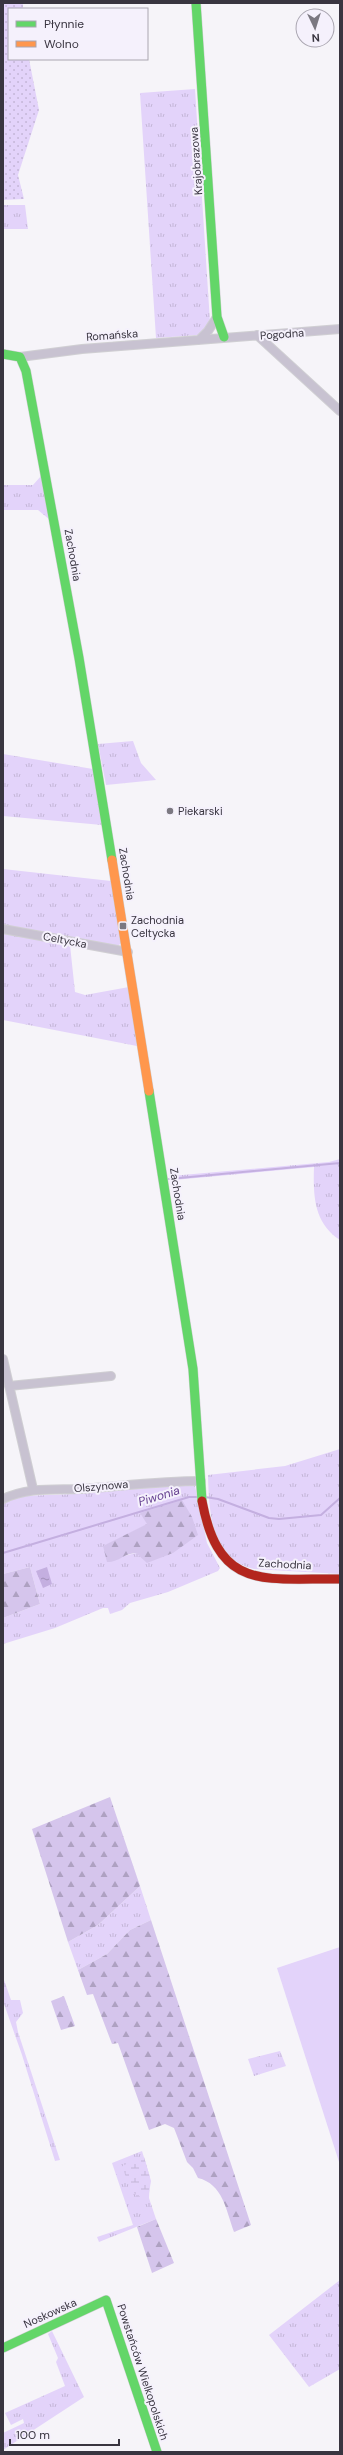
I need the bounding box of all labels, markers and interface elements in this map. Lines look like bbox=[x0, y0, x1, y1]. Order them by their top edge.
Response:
legend bbox=[8, 8, 148, 60]
north arrow bbox=[295, 8, 335, 48]
text: Płynnie bbox=[44, 16, 84, 32]
text: N bbox=[311, 31, 320, 45]
text: Wolno bbox=[44, 36, 79, 52]
street label: Krajobrazowa bbox=[187, 127, 205, 195]
street label: Pogodna bbox=[260, 325, 304, 343]
street label: Romańska bbox=[86, 326, 138, 344]
street label: Zachodnia bbox=[62, 528, 84, 582]
place label: Piekarski bbox=[178, 804, 223, 818]
marker: Piekarski bbox=[165, 806, 175, 816]
street label: Zachodnia bbox=[116, 847, 138, 901]
place label: Zachodnia Celtycka bbox=[131, 913, 184, 940]
marker: Zachodnia Celtycka bbox=[118, 921, 128, 931]
street label: Celtycka bbox=[42, 929, 88, 951]
street label: Zachodnia bbox=[167, 1167, 189, 1221]
street label: Olszynowa bbox=[73, 1477, 129, 1495]
water label: Piwonia bbox=[136, 1482, 182, 1510]
street label: Zachodnia bbox=[258, 1556, 312, 1572]
street label: Noskowska bbox=[21, 2295, 79, 2331]
street label: Powstańców Wielkopolskich bbox=[114, 2302, 172, 2442]
scale bar bbox=[10, 2421, 119, 2447]
text: 100 m bbox=[16, 2427, 50, 2443]

